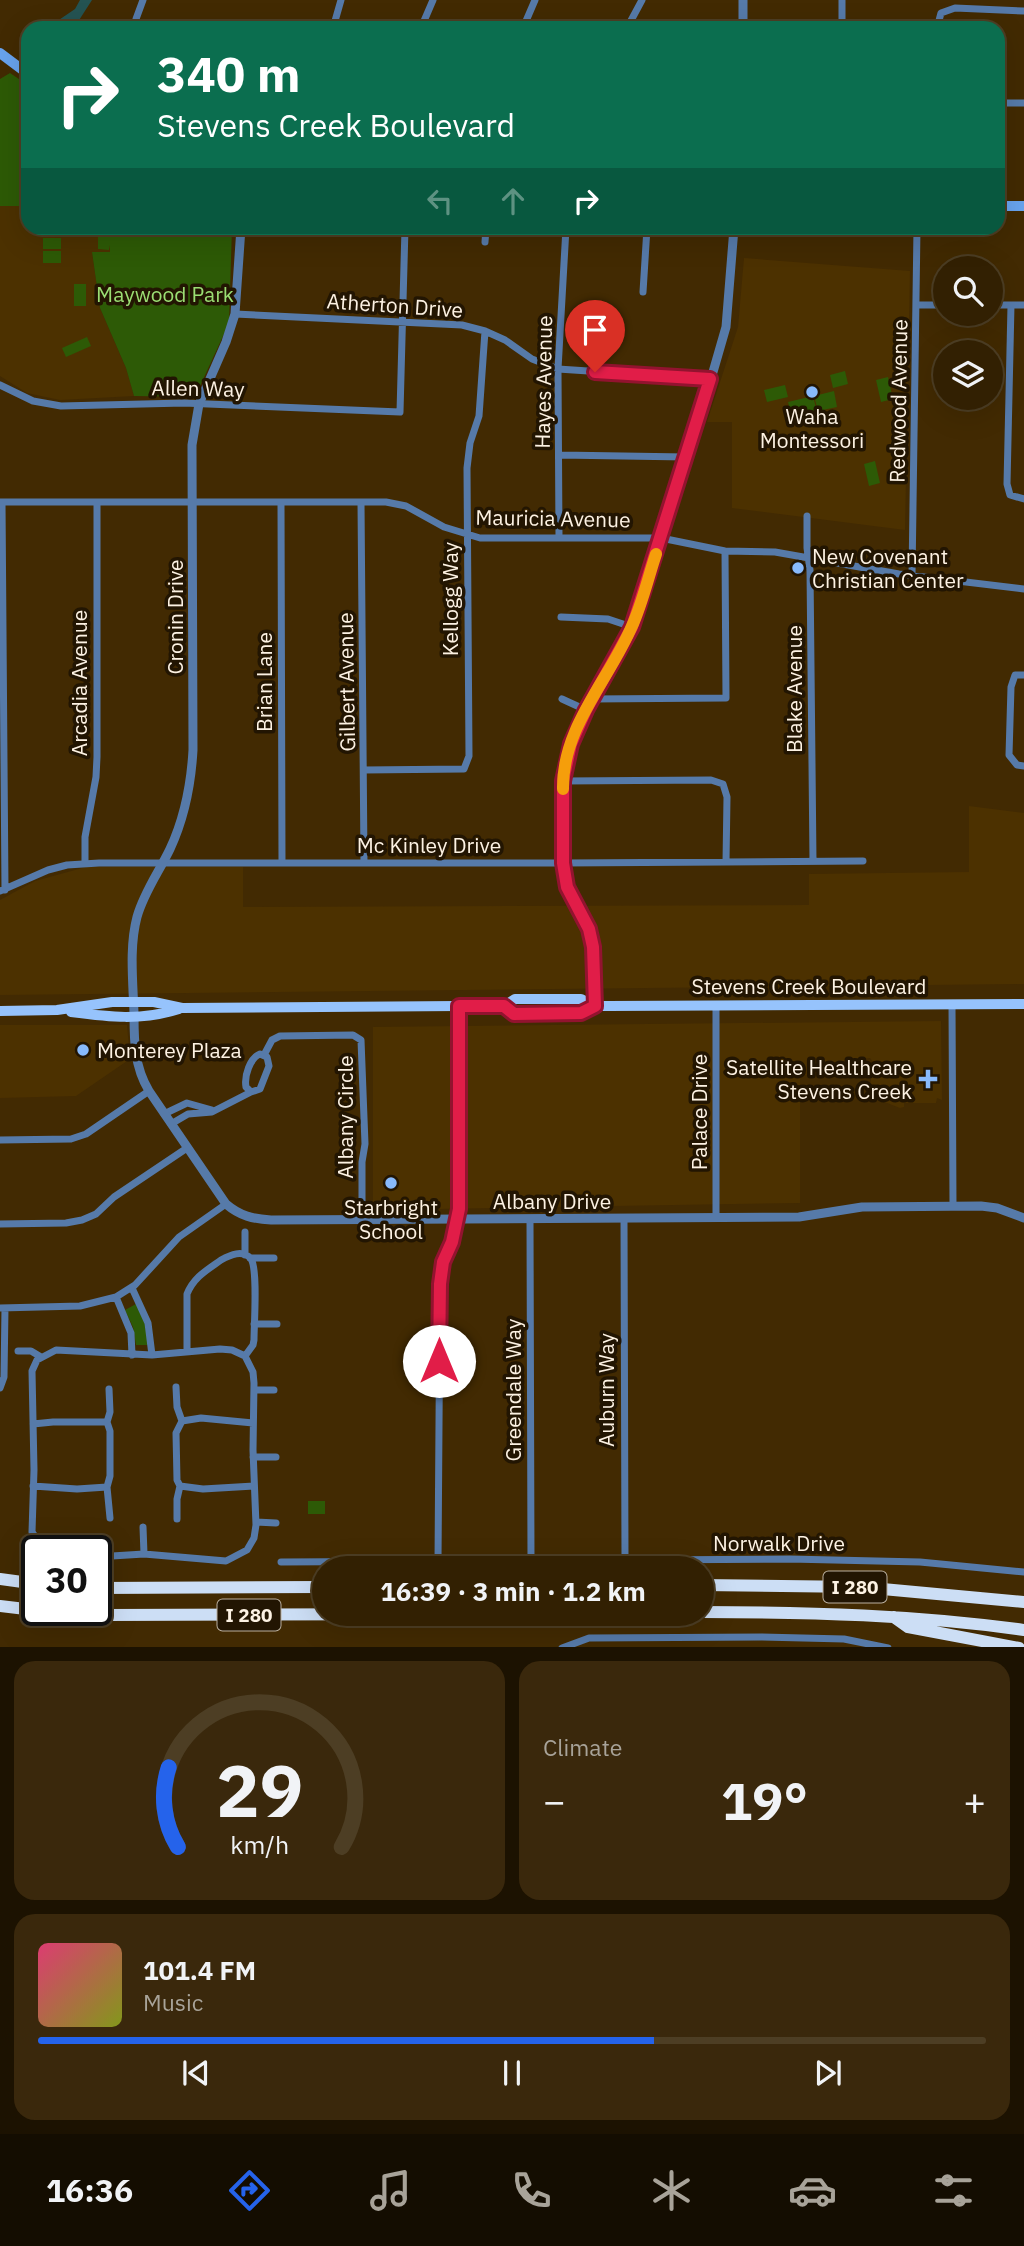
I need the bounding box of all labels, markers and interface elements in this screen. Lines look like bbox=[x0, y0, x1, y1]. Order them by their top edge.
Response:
text: 340 m bbox=[157, 42, 301, 105]
icon: right bbox=[42, 49, 133, 140]
text: Stevens Creek Boulevard bbox=[157, 104, 515, 146]
icon: left bbox=[421, 182, 459, 220]
icon: ahead bbox=[494, 182, 532, 220]
icon: right bbox=[567, 182, 605, 220]
map controls bbox=[933, 256, 1003, 410]
button: search bbox=[933, 256, 1003, 326]
park label: Maywood Park bbox=[96, 280, 234, 308]
street label: Atherton Drive bbox=[326, 286, 464, 324]
pin bbox=[565, 300, 625, 372]
icon: arrive bbox=[576, 311, 614, 349]
street label: Hayes Avenue bbox=[528, 315, 558, 449]
street label: Redwood Avenue bbox=[883, 319, 913, 483]
button: layers bbox=[933, 340, 1003, 410]
street label: Allen Way bbox=[151, 373, 245, 403]
marker: Waha Montessori bbox=[804, 384, 820, 400]
place label: Waha Montessori bbox=[760, 402, 864, 454]
street label: Mauricia Avenue bbox=[475, 503, 631, 533]
street label: Kellogg Way bbox=[436, 541, 464, 656]
place label: New Covenant Christian Center bbox=[812, 542, 964, 594]
street label: Cronin Drive bbox=[161, 559, 189, 675]
marker: New Covenant Christian Center bbox=[790, 560, 806, 576]
street label: Arcadia Avenue bbox=[65, 610, 93, 756]
street label: Gilbert Avenue bbox=[331, 612, 361, 752]
street label: Blake Avenue bbox=[780, 625, 808, 753]
street label: Brian Lane bbox=[250, 632, 278, 732]
street label: Mc Kinley Drive bbox=[357, 831, 501, 859]
street label: Stevens Creek Boulevard bbox=[692, 972, 926, 1000]
place label: Monterey Plaza bbox=[97, 1036, 242, 1064]
marker: Monterey Plaza bbox=[75, 1042, 91, 1058]
place label: Satellite Healthcare Stevens Creek bbox=[726, 1053, 912, 1105]
street label: Palace Drive bbox=[685, 1054, 713, 1170]
street label: Albany Circle bbox=[331, 1055, 359, 1179]
marker: Satellite Healthcare Stevens Creek bbox=[918, 1069, 938, 1089]
marker: Starbright School bbox=[383, 1175, 399, 1191]
street label: Albany Drive bbox=[493, 1187, 611, 1215]
place label: Starbright School bbox=[344, 1193, 438, 1245]
street label: Greendale Way bbox=[499, 1318, 527, 1461]
position arrow bbox=[402, 1324, 476, 1398]
street label: Auburn Way bbox=[592, 1332, 620, 1447]
street label: Norwalk Drive bbox=[713, 1529, 845, 1557]
speed limit sign: 30 bbox=[21, 1535, 112, 1626]
road number: I 280 bbox=[824, 1572, 886, 1602]
text: 16:39 · 3 min · 1.2 km bbox=[380, 1574, 646, 1608]
road number: I 280 bbox=[218, 1600, 280, 1630]
text: Climate bbox=[543, 1732, 622, 1762]
text: 29 bbox=[216, 1742, 303, 1837]
text: 19° bbox=[721, 1767, 808, 1834]
text: − bbox=[543, 1776, 566, 1825]
text: + bbox=[963, 1776, 986, 1825]
text: km/h bbox=[230, 1827, 289, 1860]
text: 101.4 FM bbox=[143, 1953, 256, 1987]
text: Music bbox=[143, 1987, 203, 2017]
icon: previous bbox=[177, 2054, 215, 2092]
icon: pause bbox=[493, 2054, 531, 2092]
icon: next bbox=[809, 2054, 847, 2092]
icon: directions bbox=[225, 2166, 274, 2215]
icon: music bbox=[366, 2166, 415, 2215]
icon: phone bbox=[507, 2166, 556, 2215]
icon: climate bbox=[647, 2166, 696, 2215]
icon: car bbox=[788, 2166, 837, 2215]
icon: filters bbox=[929, 2166, 978, 2215]
text: 16:36 bbox=[46, 2169, 133, 2211]

